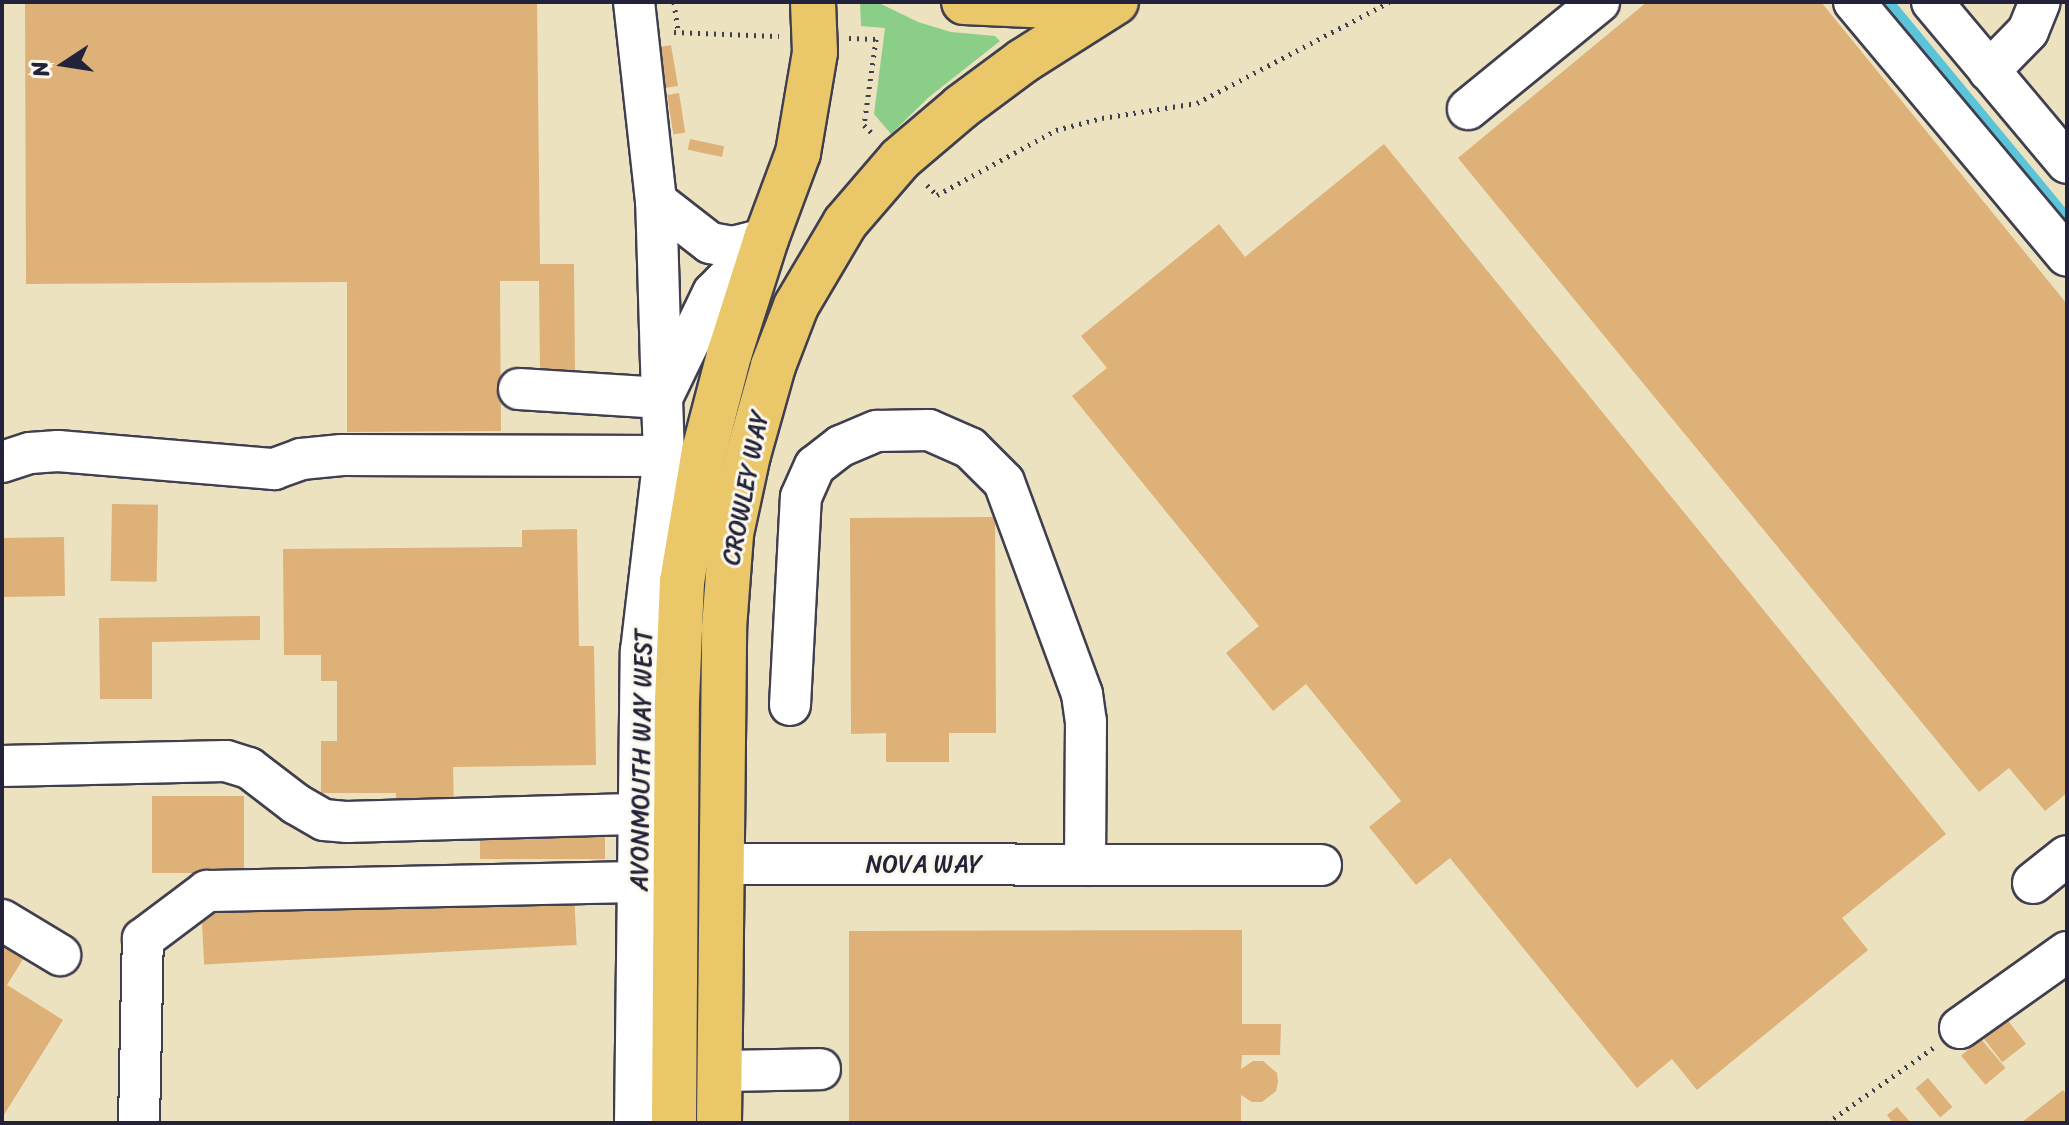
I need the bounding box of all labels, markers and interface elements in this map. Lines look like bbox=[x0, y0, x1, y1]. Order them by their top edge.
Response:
north arrow bbox=[24, 24, 104, 104]
text: N bbox=[19, 58, 61, 81]
street label: CROWLEY WAY bbox=[717, 410, 775, 566]
street label: AVONMOUTH WAY WEST bbox=[625, 630, 659, 890]
street label: NOVA WAY bbox=[867, 851, 981, 879]

